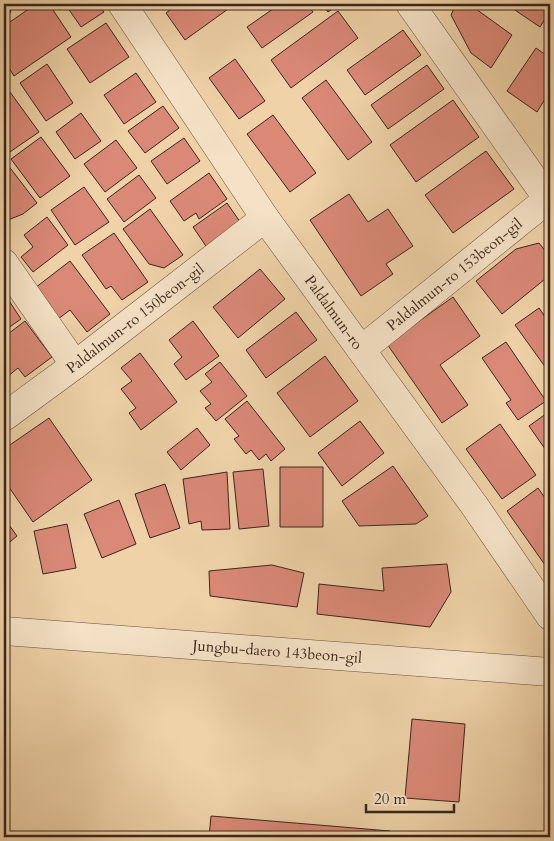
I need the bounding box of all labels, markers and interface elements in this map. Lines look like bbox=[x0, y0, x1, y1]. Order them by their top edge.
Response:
street label: Paldalmun-ro 153beon-gil bbox=[382, 214, 527, 335]
street label: Paldalmun-ro 150beon-gil bbox=[62, 259, 208, 378]
street label: Paldalmun-ro bbox=[300, 271, 367, 353]
street label: Jungbu-daero 143beon-gil bbox=[190, 635, 363, 668]
scale bar bbox=[366, 781, 454, 813]
text: 20 m bbox=[374, 789, 406, 809]

